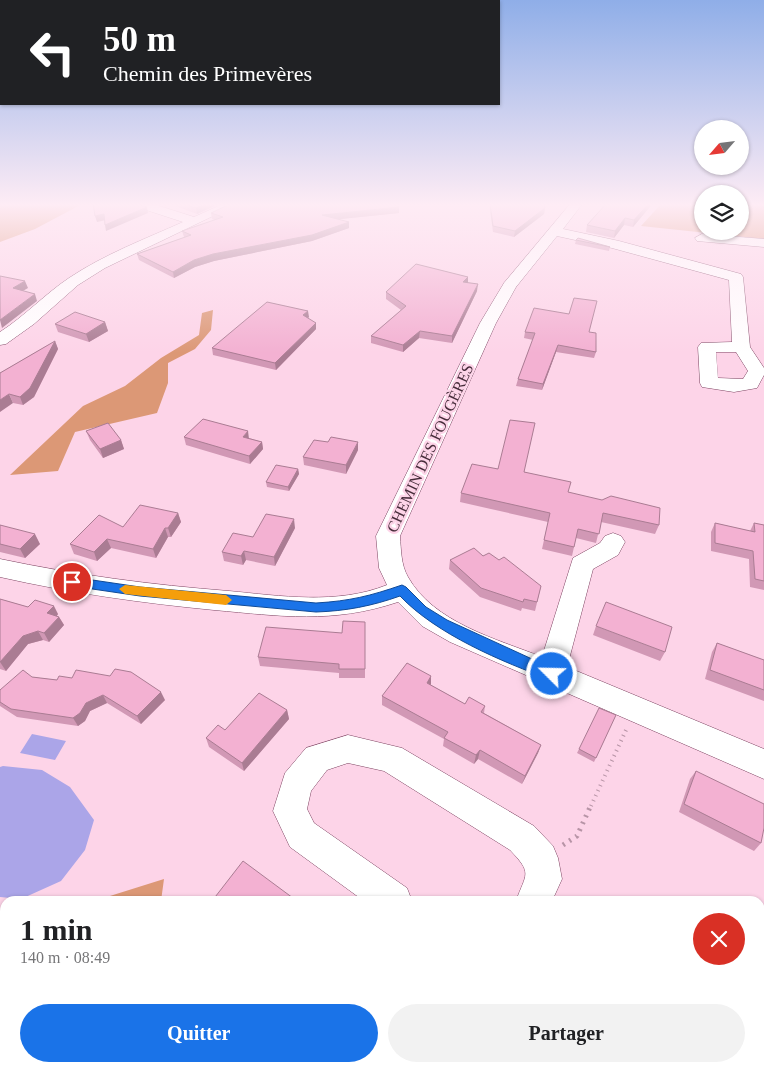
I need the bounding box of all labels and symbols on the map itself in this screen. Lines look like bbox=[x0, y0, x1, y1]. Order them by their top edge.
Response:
north arrow bbox=[694, 120, 749, 175]
street label: CHEMIN DES FOUGÈRES bbox=[383, 361, 477, 535]
pin bbox=[51, 561, 93, 603]
position arrow bbox=[525, 647, 577, 699]

